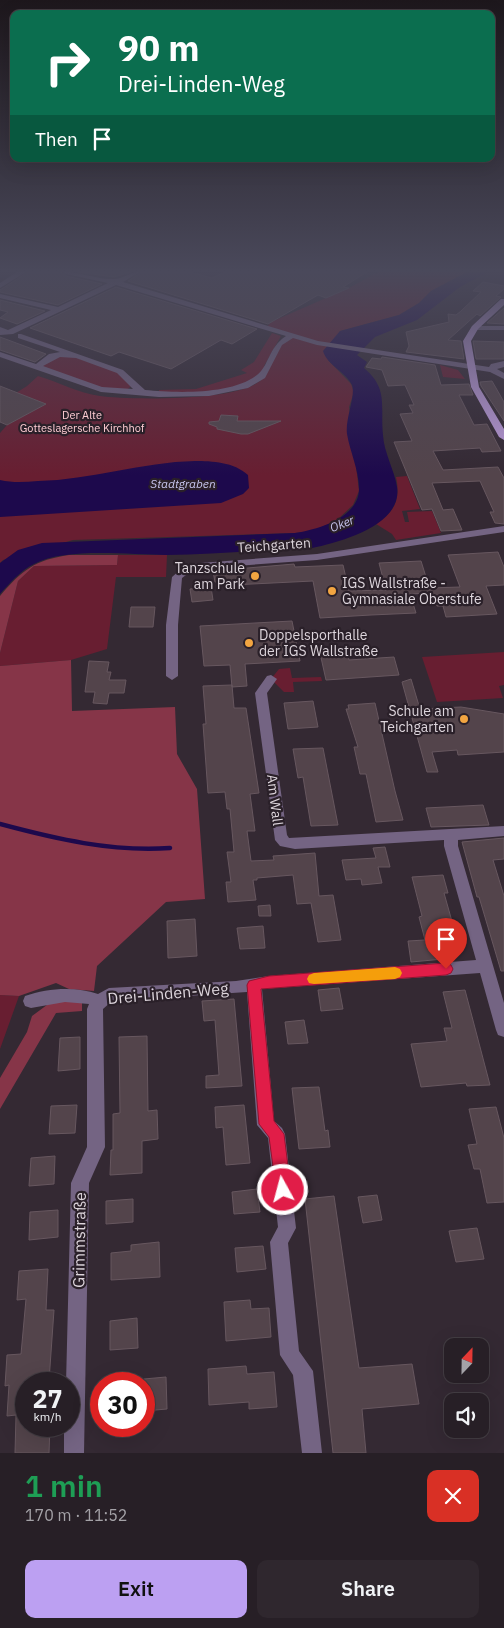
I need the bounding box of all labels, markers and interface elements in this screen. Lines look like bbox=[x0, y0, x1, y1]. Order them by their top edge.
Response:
text: 90 m bbox=[118, 25, 200, 71]
icon: right bbox=[35, 30, 100, 95]
text: Drei-Linden-Weg bbox=[118, 69, 285, 98]
icon: arrive bbox=[88, 125, 116, 153]
text: Then bbox=[35, 127, 78, 151]
park label: Der Alte Gotteslagersche Kirchhof bbox=[20, 408, 145, 435]
water label: Stadtgraben bbox=[150, 476, 216, 491]
water label: Oker bbox=[328, 512, 357, 535]
street label: Teichgarten bbox=[237, 533, 311, 557]
place label: Tanzschule am Park bbox=[175, 559, 246, 593]
marker: Tanzschule am Park bbox=[249, 570, 261, 582]
place label: IGS Wallstraße - Gymnasiale Oberstufe bbox=[342, 574, 482, 608]
marker: IGS Wallstraße - Gymnasiale Oberstufe bbox=[326, 585, 338, 597]
place label: Doppelsporthalle der IGS Wallstraße bbox=[259, 626, 379, 660]
marker: Doppelsporthalle der IGS Wallstraße bbox=[243, 637, 255, 649]
place label: Schule am Teichgarten bbox=[380, 702, 454, 736]
marker: Schule am Teichgarten bbox=[458, 713, 470, 725]
street label: Am Wall bbox=[263, 773, 287, 827]
pin bbox=[425, 918, 467, 969]
icon: arrive bbox=[432, 925, 460, 953]
street label: Drei-Linden-Weg bbox=[107, 978, 230, 1008]
position arrow bbox=[256, 1163, 308, 1215]
street label: Grimmstraße bbox=[68, 1192, 90, 1288]
north arrow bbox=[444, 1338, 489, 1382]
map controls bbox=[444, 1338, 489, 1438]
speed limit sign: 30 bbox=[90, 1372, 155, 1437]
text: 27 bbox=[32, 1382, 63, 1415]
button: sound bbox=[444, 1393, 489, 1438]
text: km/h bbox=[33, 1409, 62, 1424]
text: 1 min bbox=[25, 1466, 103, 1505]
button: close bbox=[427, 1470, 479, 1522]
text: 170 m · 11:52 bbox=[25, 1505, 127, 1525]
button: Exit bbox=[25, 1560, 247, 1618]
button: Share bbox=[257, 1560, 479, 1618]

